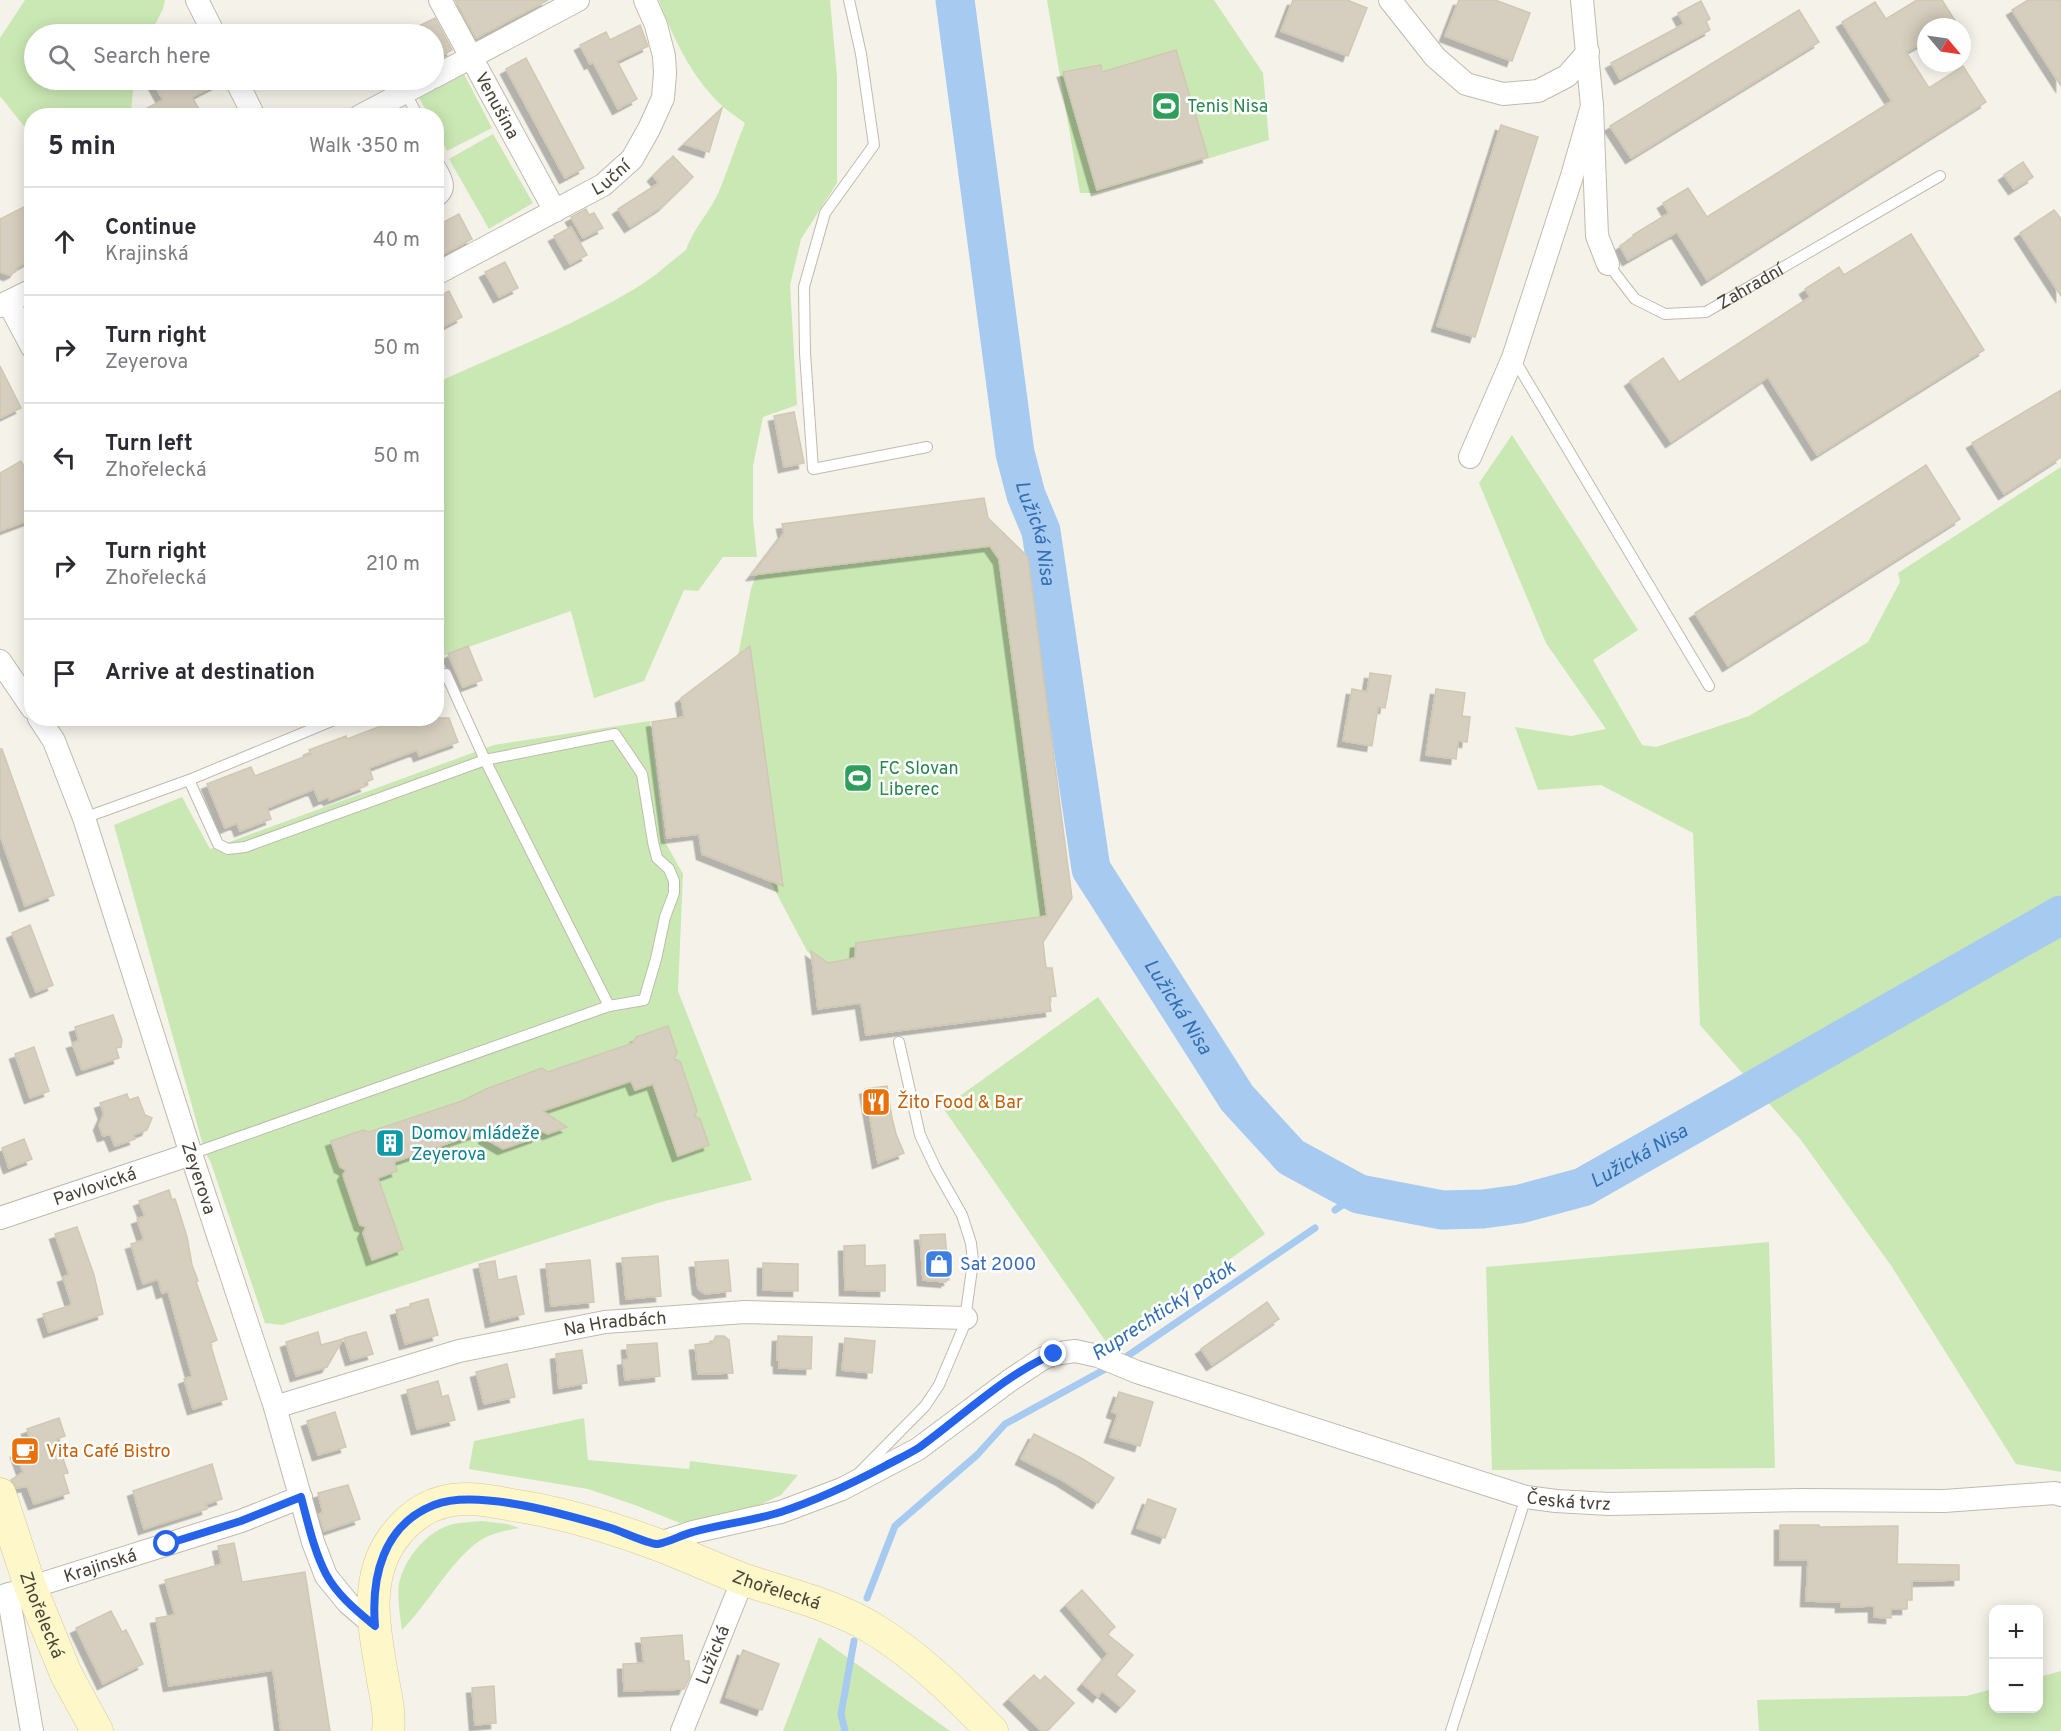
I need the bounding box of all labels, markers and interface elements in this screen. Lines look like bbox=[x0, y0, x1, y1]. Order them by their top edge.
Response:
north arrow bbox=[1917, 18, 1971, 72]
search box bbox=[24, 24, 444, 90]
icon: search bbox=[45, 41, 78, 74]
text: Search here bbox=[93, 44, 211, 71]
street label: Venušina bbox=[469, 69, 524, 144]
sports icon: Tenis Nisa bbox=[1150, 90, 1182, 122]
place label: Tenis Nisa bbox=[1187, 96, 1268, 119]
text: 5 min bbox=[48, 131, 116, 164]
text: Walk · 350 m bbox=[309, 134, 420, 160]
street label: Luční bbox=[588, 155, 637, 202]
text: Continue bbox=[105, 215, 196, 242]
icon: ahead bbox=[48, 225, 81, 258]
text: 40 m bbox=[373, 228, 420, 254]
text: Krajinská bbox=[105, 242, 189, 268]
street label: Zahradní bbox=[1714, 259, 1790, 316]
text: Turn right bbox=[105, 323, 207, 350]
icon: right bbox=[48, 333, 81, 366]
text: 50 m bbox=[373, 336, 420, 362]
text: Zeyerova bbox=[105, 350, 188, 376]
text: Turn left bbox=[105, 431, 193, 458]
icon: left bbox=[48, 441, 81, 474]
text: 50 m bbox=[373, 444, 420, 470]
text: Zhořelecká bbox=[105, 458, 206, 484]
water label: Lužická Nisa bbox=[1008, 478, 1060, 588]
text: Turn right bbox=[105, 539, 207, 566]
icon: right bbox=[48, 549, 81, 582]
text: 210 m bbox=[366, 552, 420, 578]
text: Zhořelecká bbox=[105, 566, 206, 592]
icon: arrive bbox=[48, 657, 81, 690]
text: Arrive at destination bbox=[105, 660, 315, 687]
place label: FC Slovan Liberec bbox=[879, 758, 959, 802]
sports icon: FC Slovan Liberec bbox=[842, 762, 874, 794]
water label: Lužická Nisa bbox=[1137, 955, 1217, 1061]
restaurant icon: Žito Food & Bar bbox=[860, 1086, 892, 1118]
place label: Žito Food & Bar bbox=[897, 1090, 1023, 1115]
water label: Lužická Nisa bbox=[1586, 1119, 1694, 1195]
place label: Domov mládeže Zeyerova bbox=[411, 1123, 540, 1167]
building icon: Domov mládeže Zeyerova bbox=[374, 1127, 406, 1159]
street label: Zeyerova bbox=[175, 1139, 220, 1218]
street label: Pavlovická bbox=[51, 1163, 140, 1212]
shop icon: Sat 2000 bbox=[923, 1248, 955, 1280]
place label: Sat 2000 bbox=[960, 1254, 1036, 1277]
water label: Ruprechtický potok bbox=[1087, 1255, 1242, 1368]
street label: Na Hradbách bbox=[562, 1308, 667, 1343]
route end bbox=[1040, 1340, 1066, 1366]
cafe icon: Vita Café Bistro bbox=[9, 1435, 41, 1467]
place label: Vita Café Bistro bbox=[46, 1441, 171, 1464]
street label: Česká tvrz bbox=[1525, 1485, 1612, 1517]
route start bbox=[153, 1530, 179, 1556]
street label: Krajinská bbox=[61, 1545, 140, 1589]
street label: Zhořelecká bbox=[729, 1566, 823, 1616]
street label: Zhořelecká bbox=[13, 1569, 68, 1662]
map controls bbox=[1989, 1605, 2043, 1713]
button: + bbox=[1989, 1605, 2043, 1659]
street label: Lužická bbox=[692, 1622, 736, 1688]
button: − bbox=[1989, 1659, 2043, 1713]

